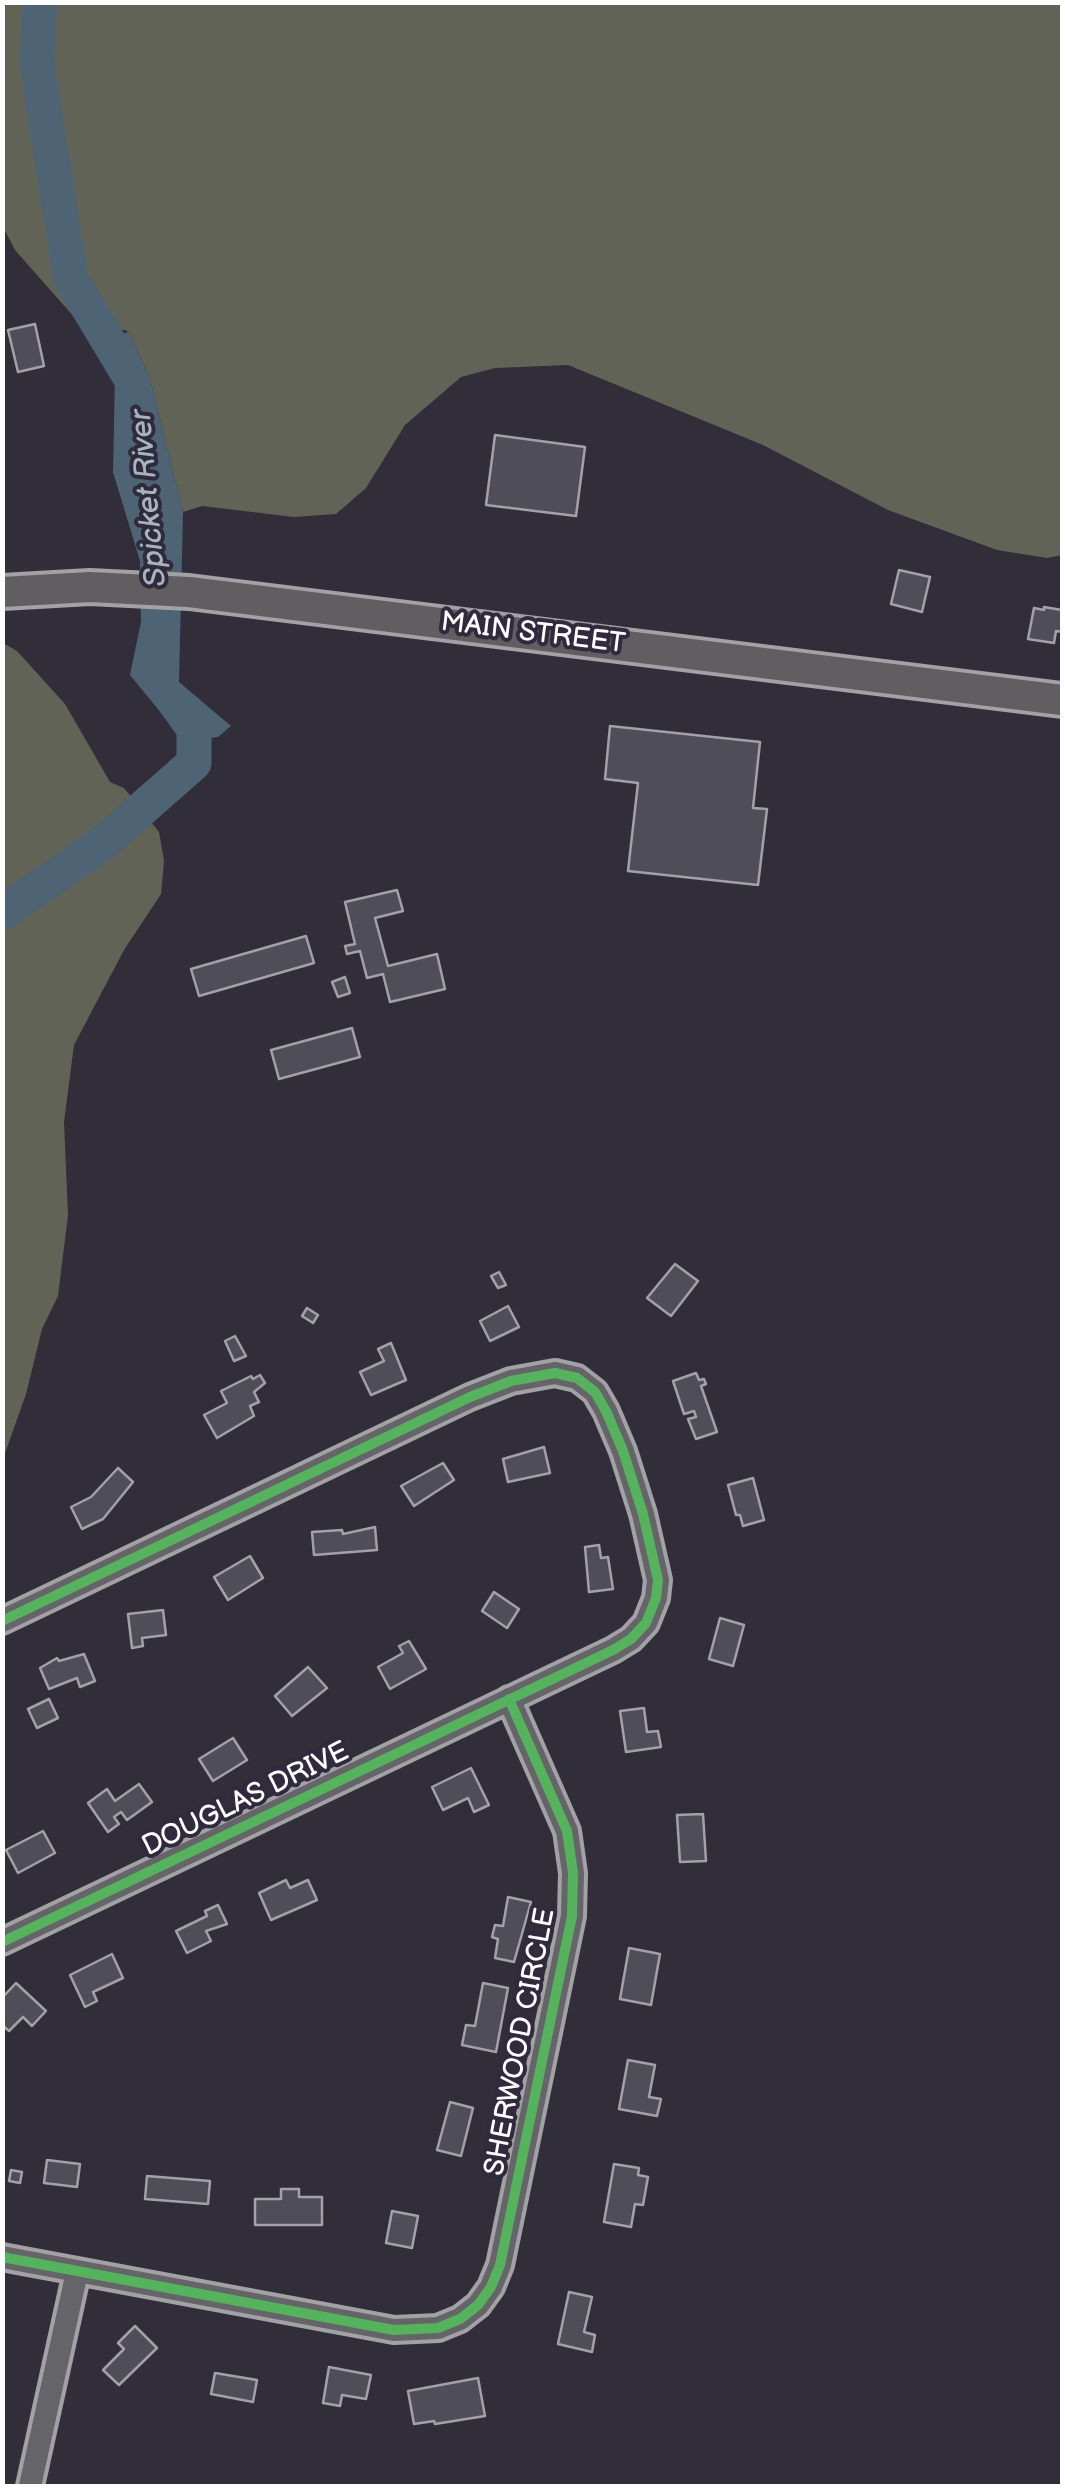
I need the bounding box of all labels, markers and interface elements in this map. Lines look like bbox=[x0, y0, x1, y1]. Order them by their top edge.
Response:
water label: Spicket River bbox=[124, 408, 176, 588]
street label: MAIN STREET bbox=[439, 606, 627, 662]
street label: DOUGLAS DRIVE bbox=[137, 1735, 355, 1865]
street label: SHERWOOD CIRCLE bbox=[479, 1906, 563, 2178]

